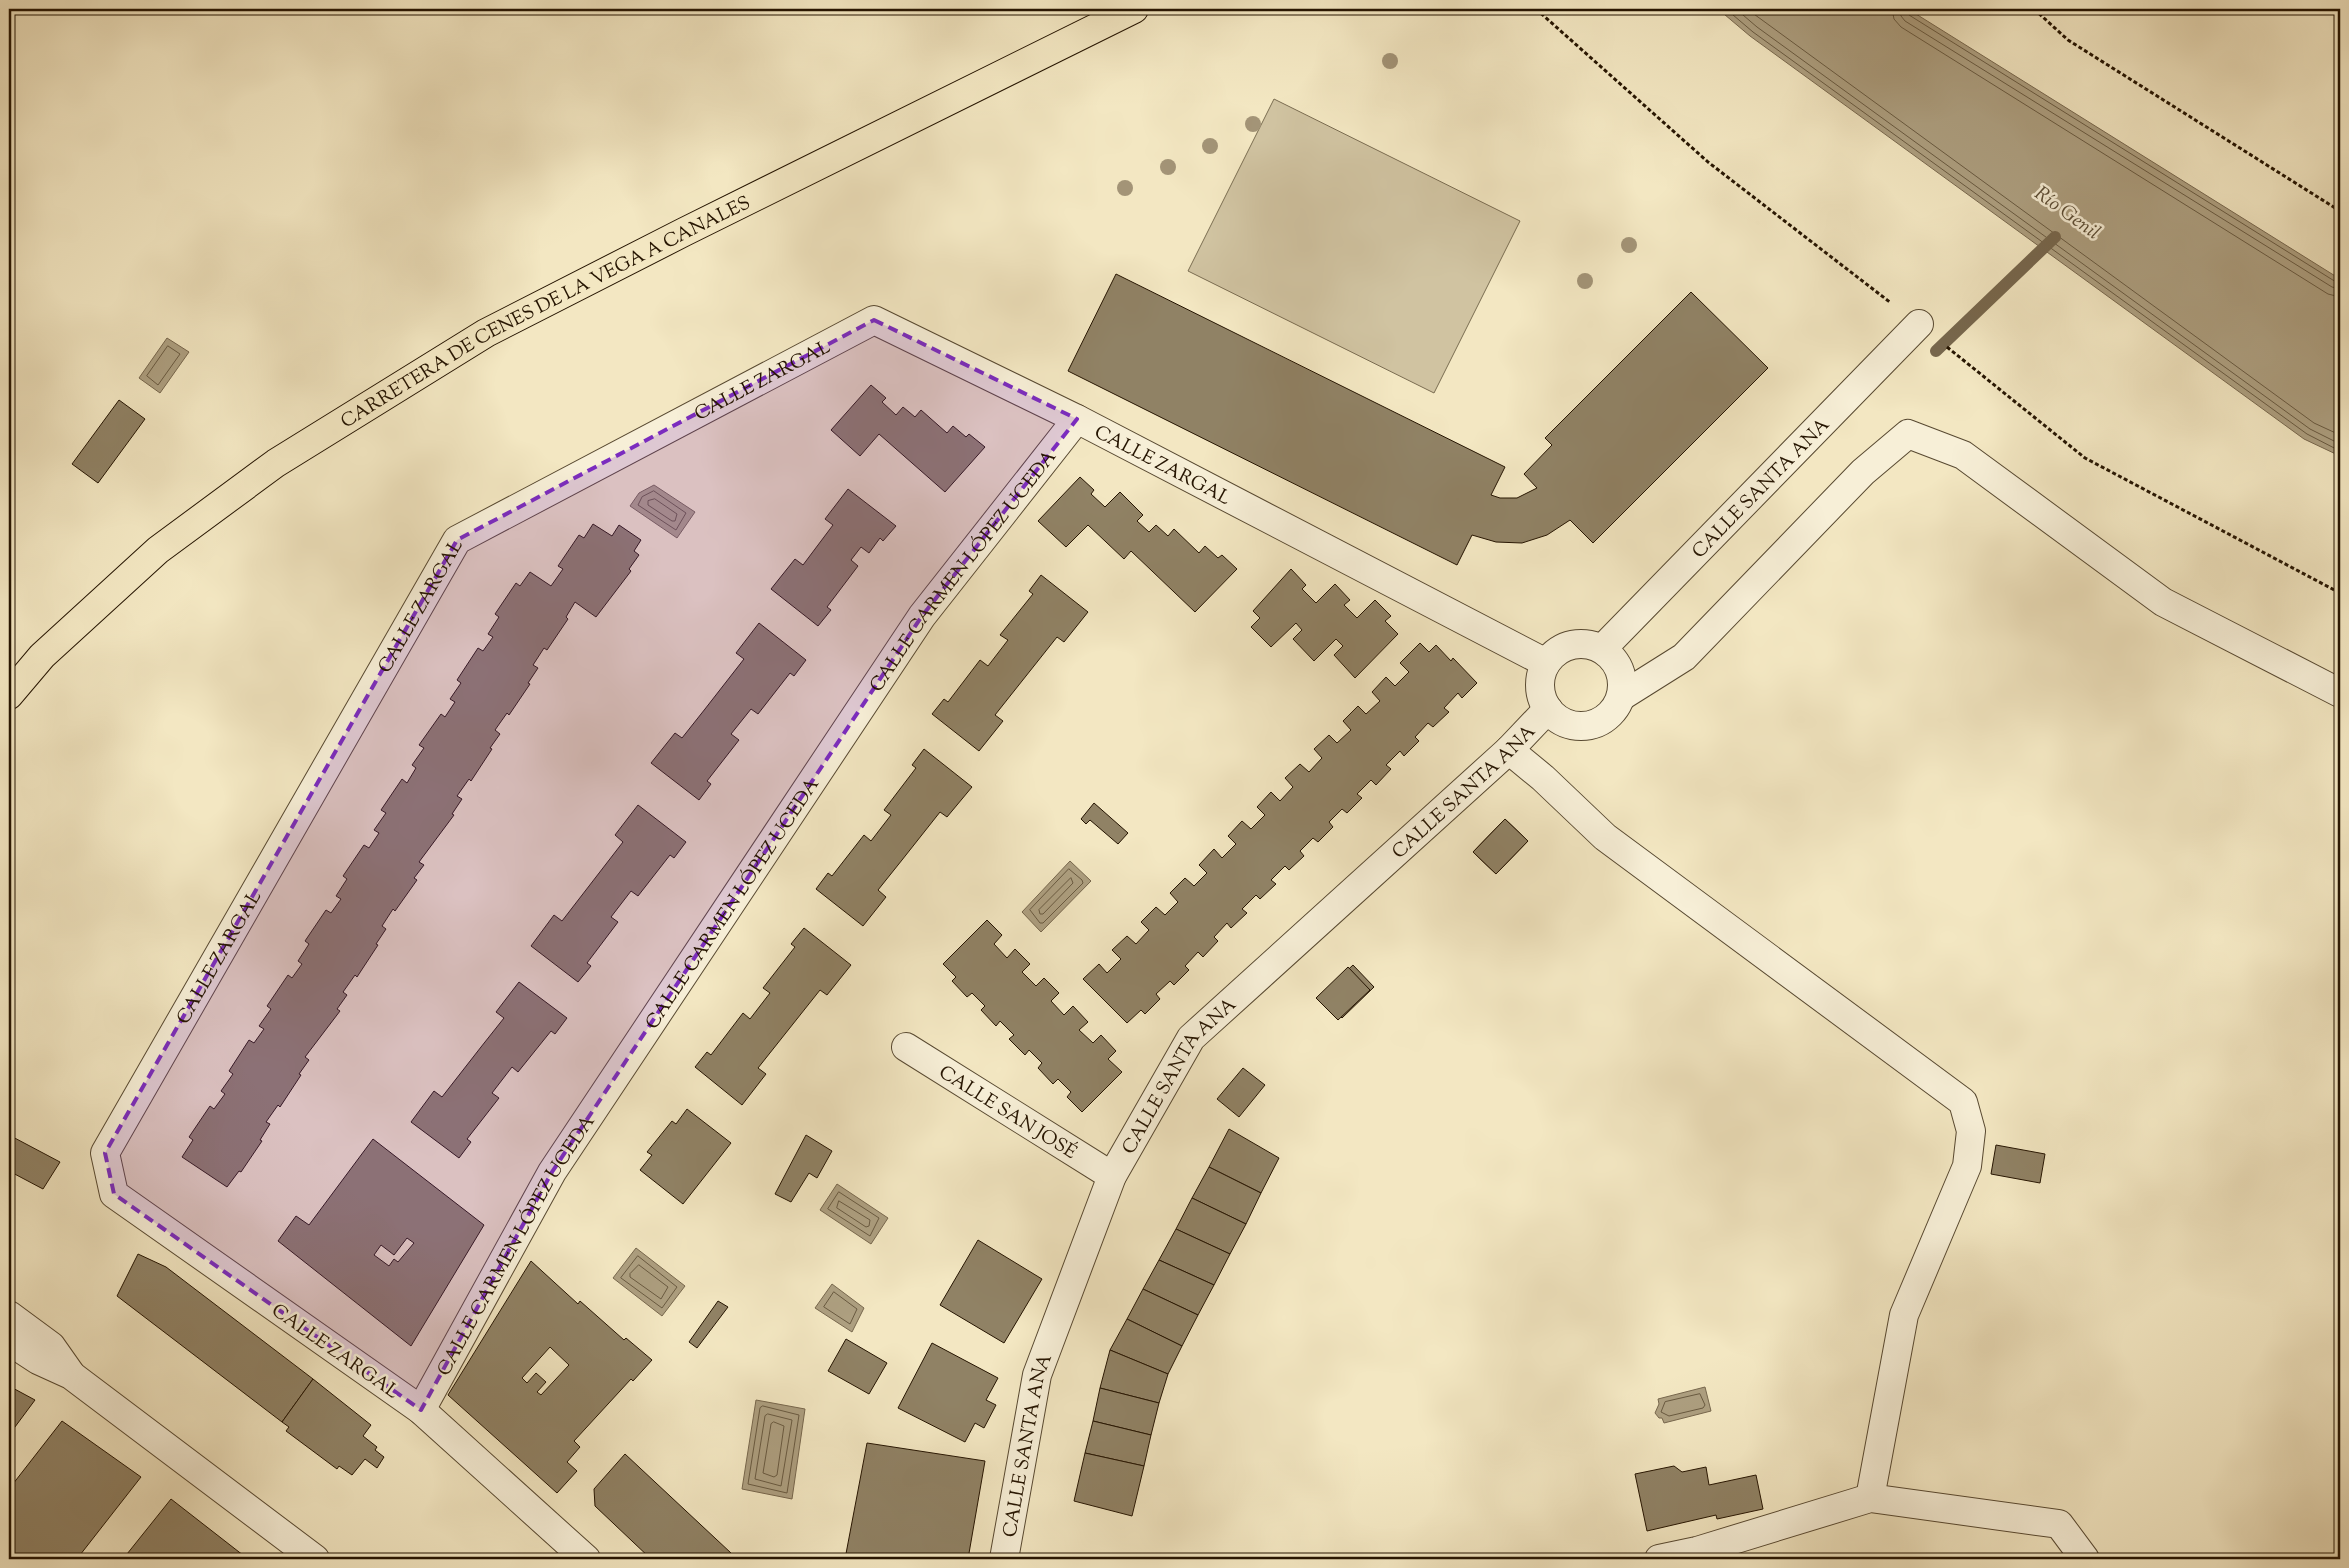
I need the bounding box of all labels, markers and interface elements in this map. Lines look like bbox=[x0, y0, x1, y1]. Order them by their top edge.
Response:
water label: Río Genil bbox=[2028, 180, 2105, 248]
street label: CARRETERA DE CENES DE LA VEGA A CANALES bbox=[336, 190, 755, 436]
street label: CALLE ZARGAL bbox=[690, 334, 836, 428]
street label: CALLE SANTA ANA bbox=[1687, 412, 1837, 565]
street label: CALLE ZARGAL bbox=[1089, 419, 1235, 513]
street label: CALLE CARMEN LÓPEZ UCEDA bbox=[864, 445, 1064, 698]
street label: CALLE ZARGAL bbox=[372, 534, 471, 679]
street label: CALLE SANTA ANA bbox=[1387, 719, 1543, 866]
street label: CALLE CARMEN LÓPEZ UCEDA bbox=[640, 773, 827, 1035]
street label: CALLE ZARGAL bbox=[171, 886, 269, 1030]
street label: CALLE SANTA ANA bbox=[1116, 992, 1244, 1160]
street label: CALLE SAN JOSÉ bbox=[933, 1060, 1082, 1167]
street label: CALLE CARMEN LÓPEZ UCEDA bbox=[431, 1110, 603, 1381]
street label: CALLE ZARGAL bbox=[265, 1298, 404, 1406]
street label: CALLE SANTA ANA bbox=[997, 1350, 1060, 1540]

